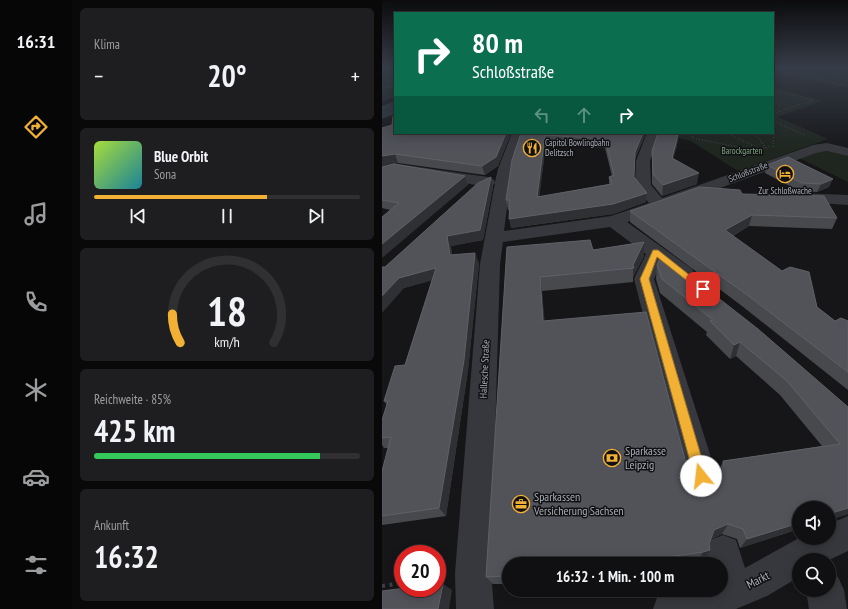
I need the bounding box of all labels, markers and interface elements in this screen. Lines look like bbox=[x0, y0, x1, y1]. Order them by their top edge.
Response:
text: 80 m bbox=[472, 24, 523, 61]
icon: right bbox=[406, 28, 458, 80]
text: 16:31 bbox=[17, 30, 55, 53]
text: Klima bbox=[94, 36, 120, 53]
text: 20° bbox=[207, 56, 247, 95]
text: Schloßstraße bbox=[472, 60, 554, 83]
text: − bbox=[94, 62, 103, 90]
text: + bbox=[351, 62, 360, 90]
icon: left bbox=[531, 104, 553, 126]
icon: ahead bbox=[573, 104, 595, 126]
icon: right bbox=[615, 104, 637, 126]
icon: directions bbox=[22, 113, 50, 141]
place label: Capitol Bowlingbahn Delitzsch bbox=[545, 137, 609, 158]
restaurant icon: Capitol Bowlingbahn Delitzsch bbox=[522, 138, 542, 158]
park label: Barockgarten bbox=[721, 145, 763, 156]
text: Blue Orbit bbox=[154, 147, 208, 166]
street label: Schloßstraße bbox=[727, 159, 769, 184]
hotel icon: Zur Schloßwache bbox=[775, 164, 795, 184]
text: Sona bbox=[154, 166, 176, 183]
place label: Zur Schloßwache bbox=[758, 185, 812, 196]
icon: music bbox=[22, 200, 50, 228]
icon: previous bbox=[127, 205, 149, 227]
icon: pause bbox=[216, 205, 238, 227]
icon: next bbox=[305, 205, 327, 227]
pin bbox=[686, 272, 720, 306]
icon: arrive bbox=[692, 278, 714, 300]
text: 18 bbox=[207, 283, 247, 336]
icon: phone bbox=[22, 288, 50, 316]
text: km/h bbox=[214, 331, 240, 350]
street label: Hallesche Straße bbox=[476, 339, 493, 399]
icon: climate bbox=[22, 376, 50, 404]
text: Reichweite · 85% bbox=[94, 391, 171, 408]
text: 425 km bbox=[94, 411, 175, 450]
place label: Sparkasse Leipzig bbox=[625, 443, 666, 472]
bank icon: Sparkasse Leipzig bbox=[602, 448, 622, 468]
position arrow bbox=[680, 455, 722, 497]
icon: car bbox=[22, 463, 50, 491]
place label: Sparkassen Versicherung Sachsen bbox=[533, 489, 624, 518]
office icon: Sparkassen Versicherung Sachsen bbox=[511, 494, 531, 514]
map controls bbox=[792, 501, 836, 597]
button: sound bbox=[792, 501, 836, 545]
text: Ankunft bbox=[94, 517, 129, 534]
text: 16:32 bbox=[94, 537, 159, 576]
speed limit sign: 20 bbox=[394, 545, 446, 597]
icon: filters bbox=[22, 551, 50, 579]
button: search bbox=[792, 553, 836, 597]
text: 16:32 · 1 Min. · 100 m bbox=[556, 567, 674, 586]
street label: Markt bbox=[744, 567, 772, 592]

